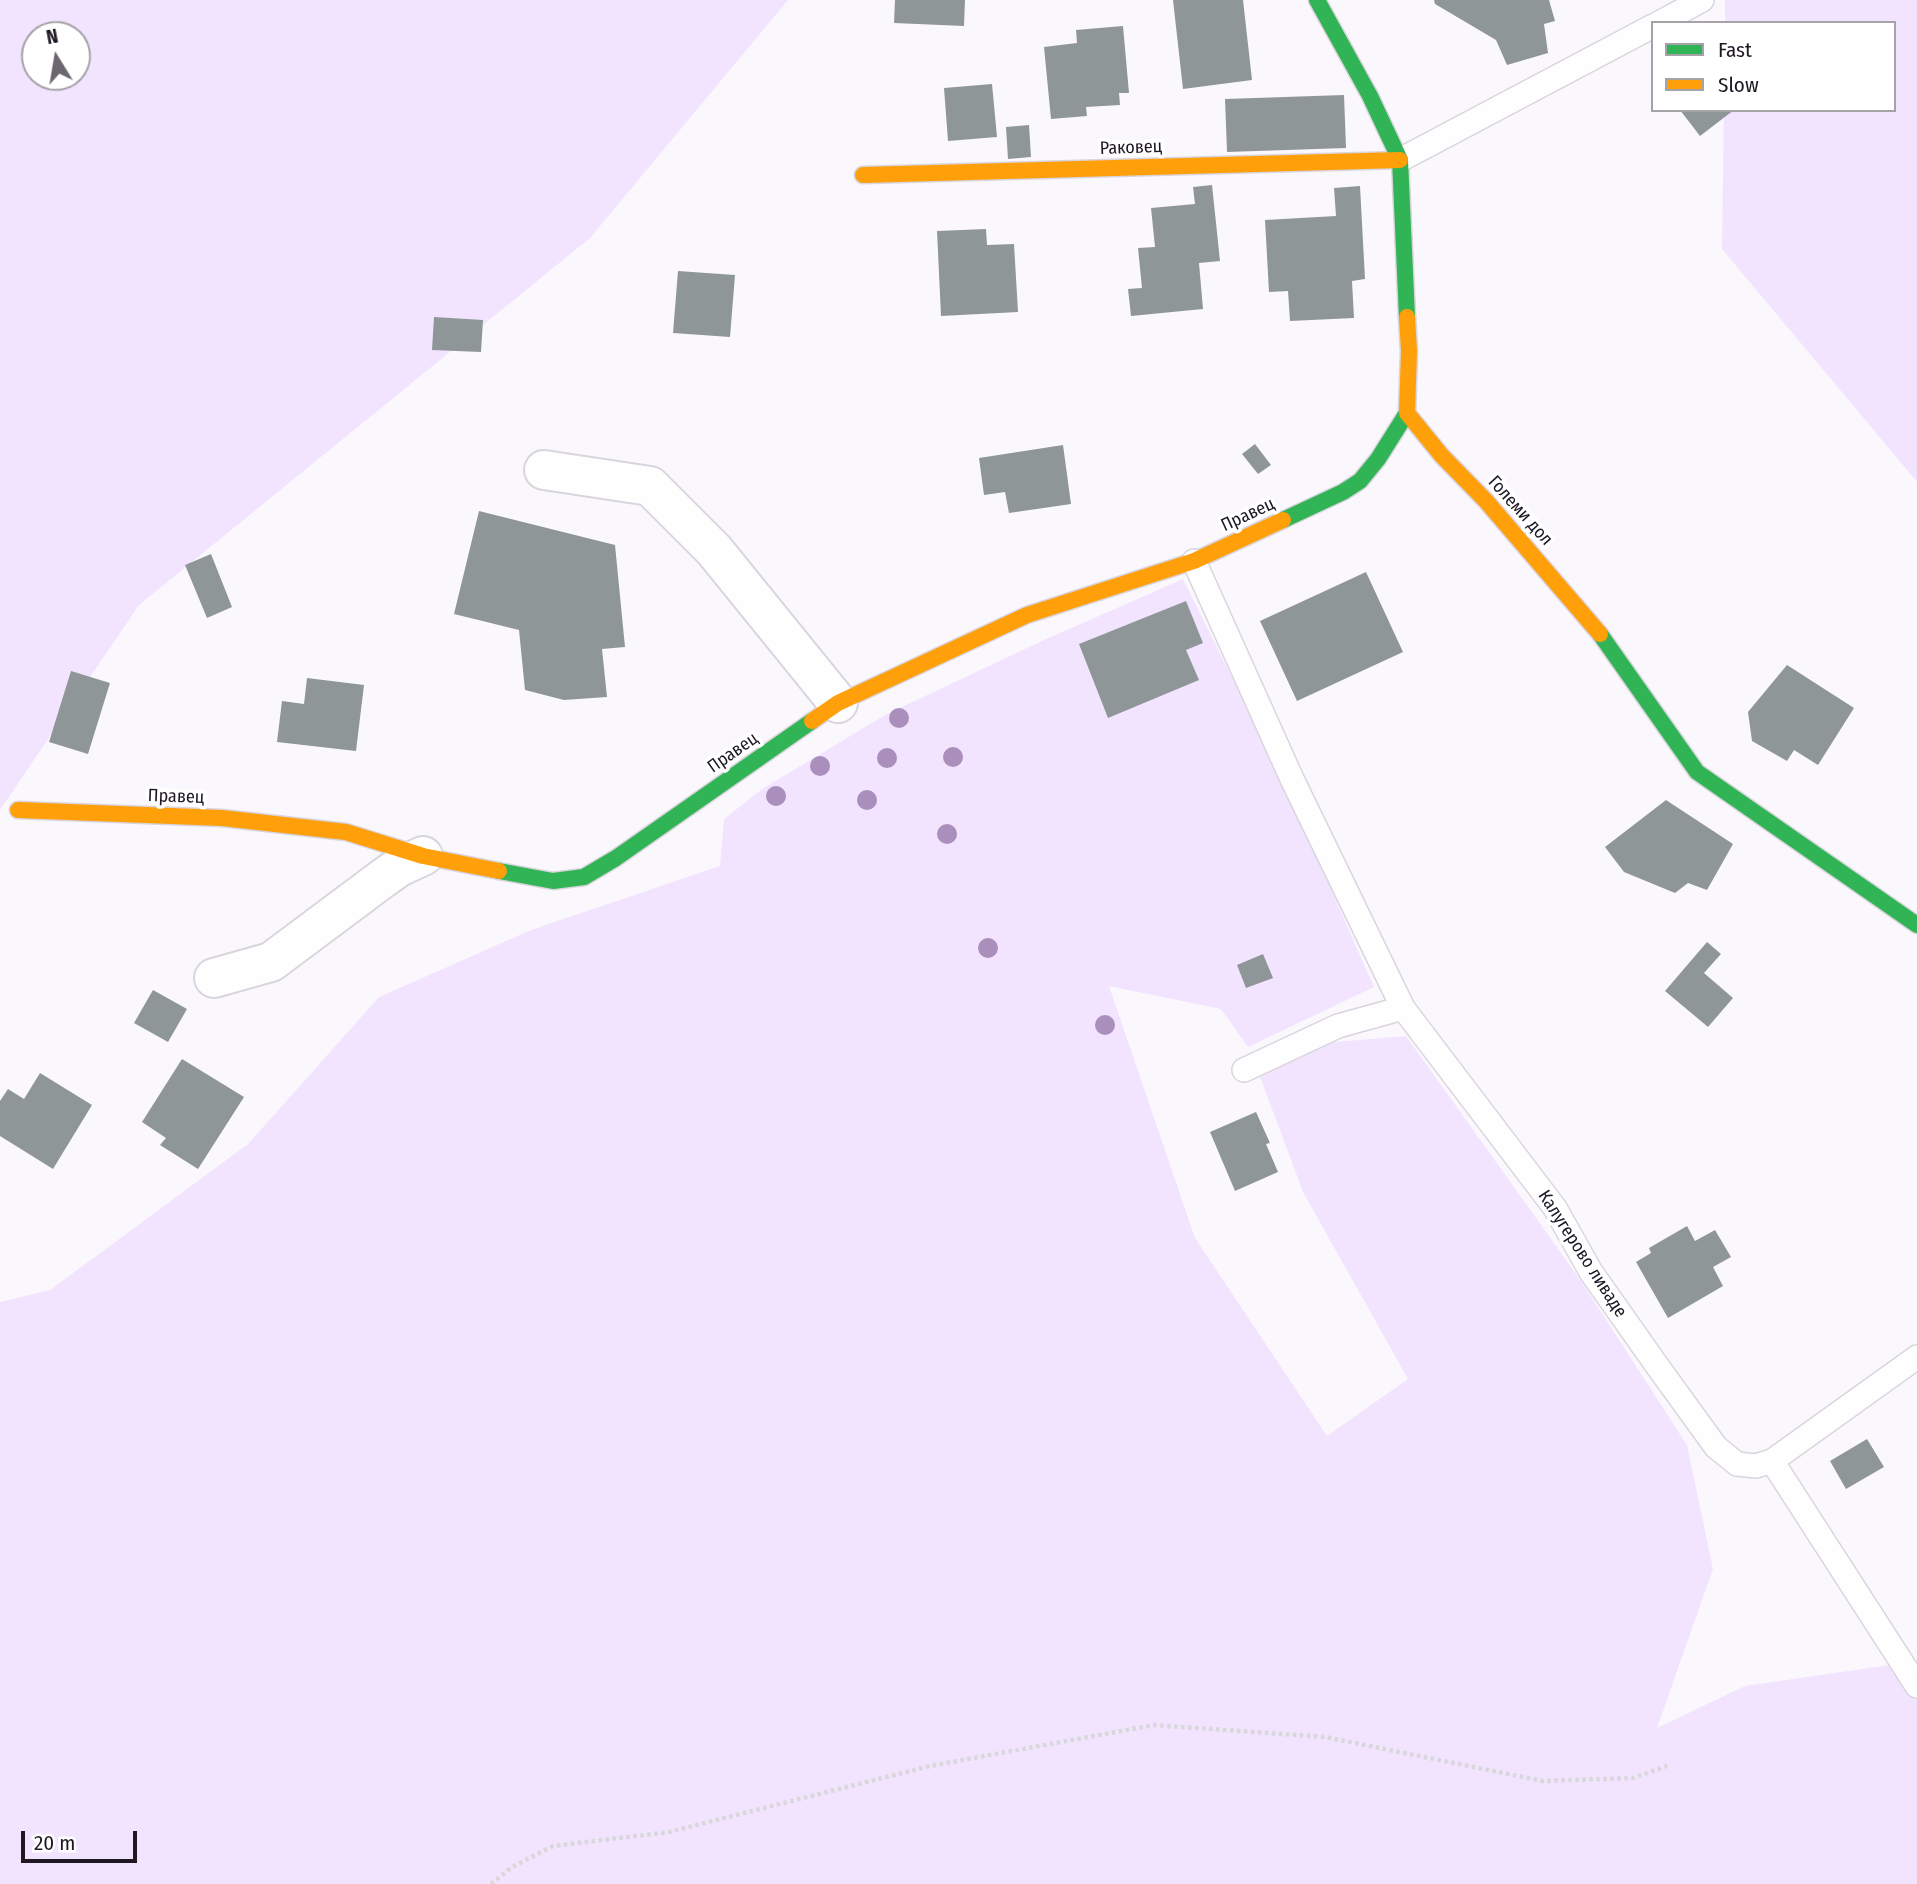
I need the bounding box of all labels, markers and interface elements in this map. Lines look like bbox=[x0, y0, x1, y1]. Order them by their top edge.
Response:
north arrow bbox=[21, 21, 91, 91]
legend bbox=[1651, 21, 1896, 112]
text: N bbox=[44, 24, 60, 49]
text: Fast bbox=[1718, 37, 1752, 63]
text: Slow bbox=[1718, 72, 1759, 98]
street label: Раковец bbox=[1099, 136, 1163, 160]
street label: Големи дол bbox=[1483, 472, 1557, 550]
street label: Правец bbox=[1218, 493, 1278, 537]
street label: Правец bbox=[704, 728, 762, 778]
street label: Правец bbox=[147, 785, 205, 809]
street label: Калугерово ливаде bbox=[1533, 1186, 1631, 1322]
scale bar bbox=[24, 1818, 140, 1862]
text: 20 m bbox=[34, 1830, 75, 1856]

